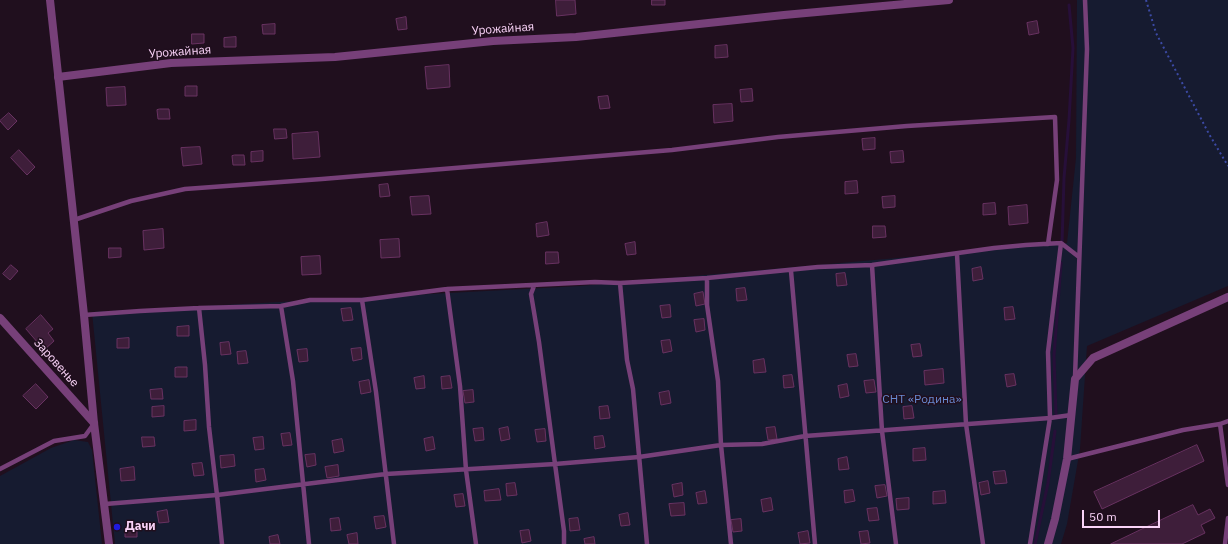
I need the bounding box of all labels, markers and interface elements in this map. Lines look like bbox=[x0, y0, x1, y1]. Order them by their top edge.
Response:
street label: Урожайная bbox=[471, 20, 535, 38]
street label: Урожайная bbox=[148, 43, 212, 61]
street label: Заровенье bbox=[30, 336, 82, 390]
park label: СНТ «Родина» bbox=[882, 393, 962, 407]
scale bar bbox=[1084, 502, 1162, 528]
text: 50 m bbox=[1089, 509, 1117, 524]
place label: Дачи bbox=[125, 520, 156, 534]
marker: Дачи bbox=[112, 522, 122, 532]

